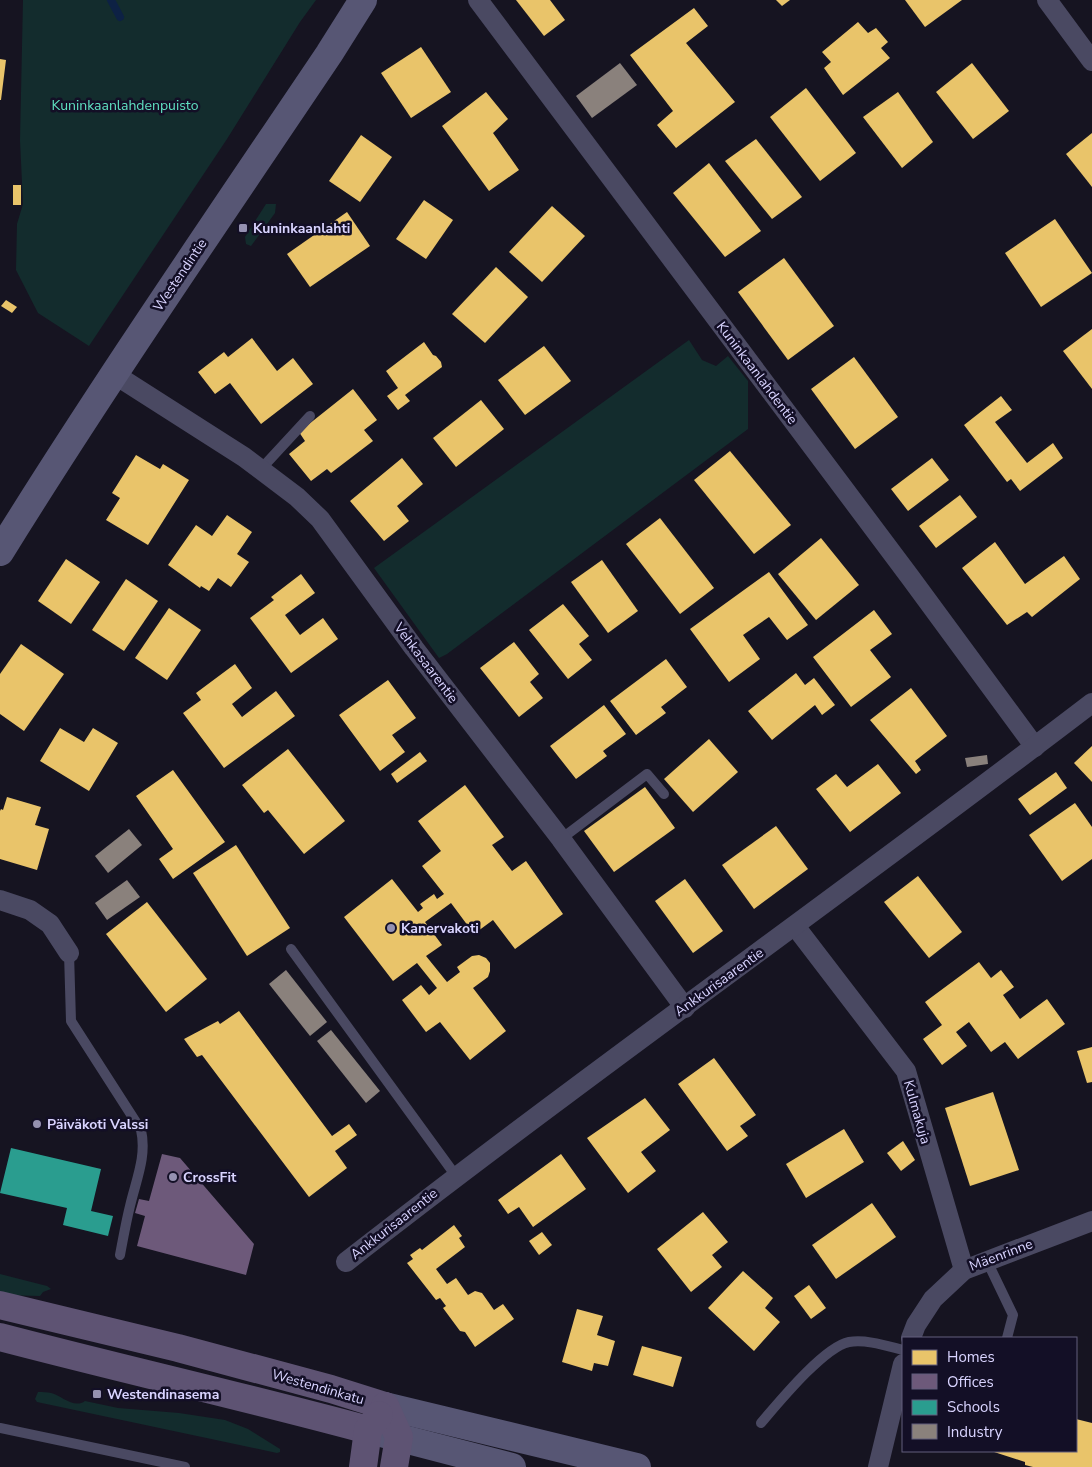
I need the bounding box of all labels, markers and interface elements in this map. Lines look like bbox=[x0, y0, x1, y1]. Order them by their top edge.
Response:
park label: Kuninkaanlahdenpuisto bbox=[52, 96, 199, 115]
place label: Kuninkaanlahti bbox=[253, 219, 350, 238]
marker: Kuninkaanlahti bbox=[237, 222, 249, 234]
street label: Westendintie bbox=[149, 235, 211, 315]
street label: Kuninkaanlahdentie bbox=[712, 318, 802, 428]
street label: Vehkasaarentie bbox=[389, 618, 462, 707]
place label: Kanervakoti bbox=[401, 919, 479, 938]
marker: Kanervakoti bbox=[385, 922, 397, 934]
street label: Ankkurisaarentie bbox=[671, 943, 767, 1021]
street label: Kulmakuja bbox=[899, 1078, 935, 1146]
place label: Päiväkoti Valssi bbox=[47, 1115, 148, 1134]
marker: Päiväkoti Valssi bbox=[31, 1118, 43, 1130]
place label: CrossFit bbox=[183, 1168, 237, 1187]
marker: CrossFit bbox=[167, 1171, 179, 1183]
street label: Ankkurisaarentie bbox=[346, 1184, 442, 1264]
street label: Mäenrinne bbox=[967, 1234, 1035, 1276]
legend bbox=[902, 1337, 1077, 1452]
text: Homes bbox=[947, 1347, 995, 1367]
street label: Westendinkatu bbox=[270, 1365, 366, 1409]
text: Offices bbox=[947, 1372, 994, 1392]
place label: Westendinasema bbox=[107, 1385, 219, 1404]
marker: Westendinasema bbox=[91, 1388, 103, 1400]
text: Schools bbox=[947, 1397, 1000, 1417]
text: Industry bbox=[947, 1422, 1003, 1442]

